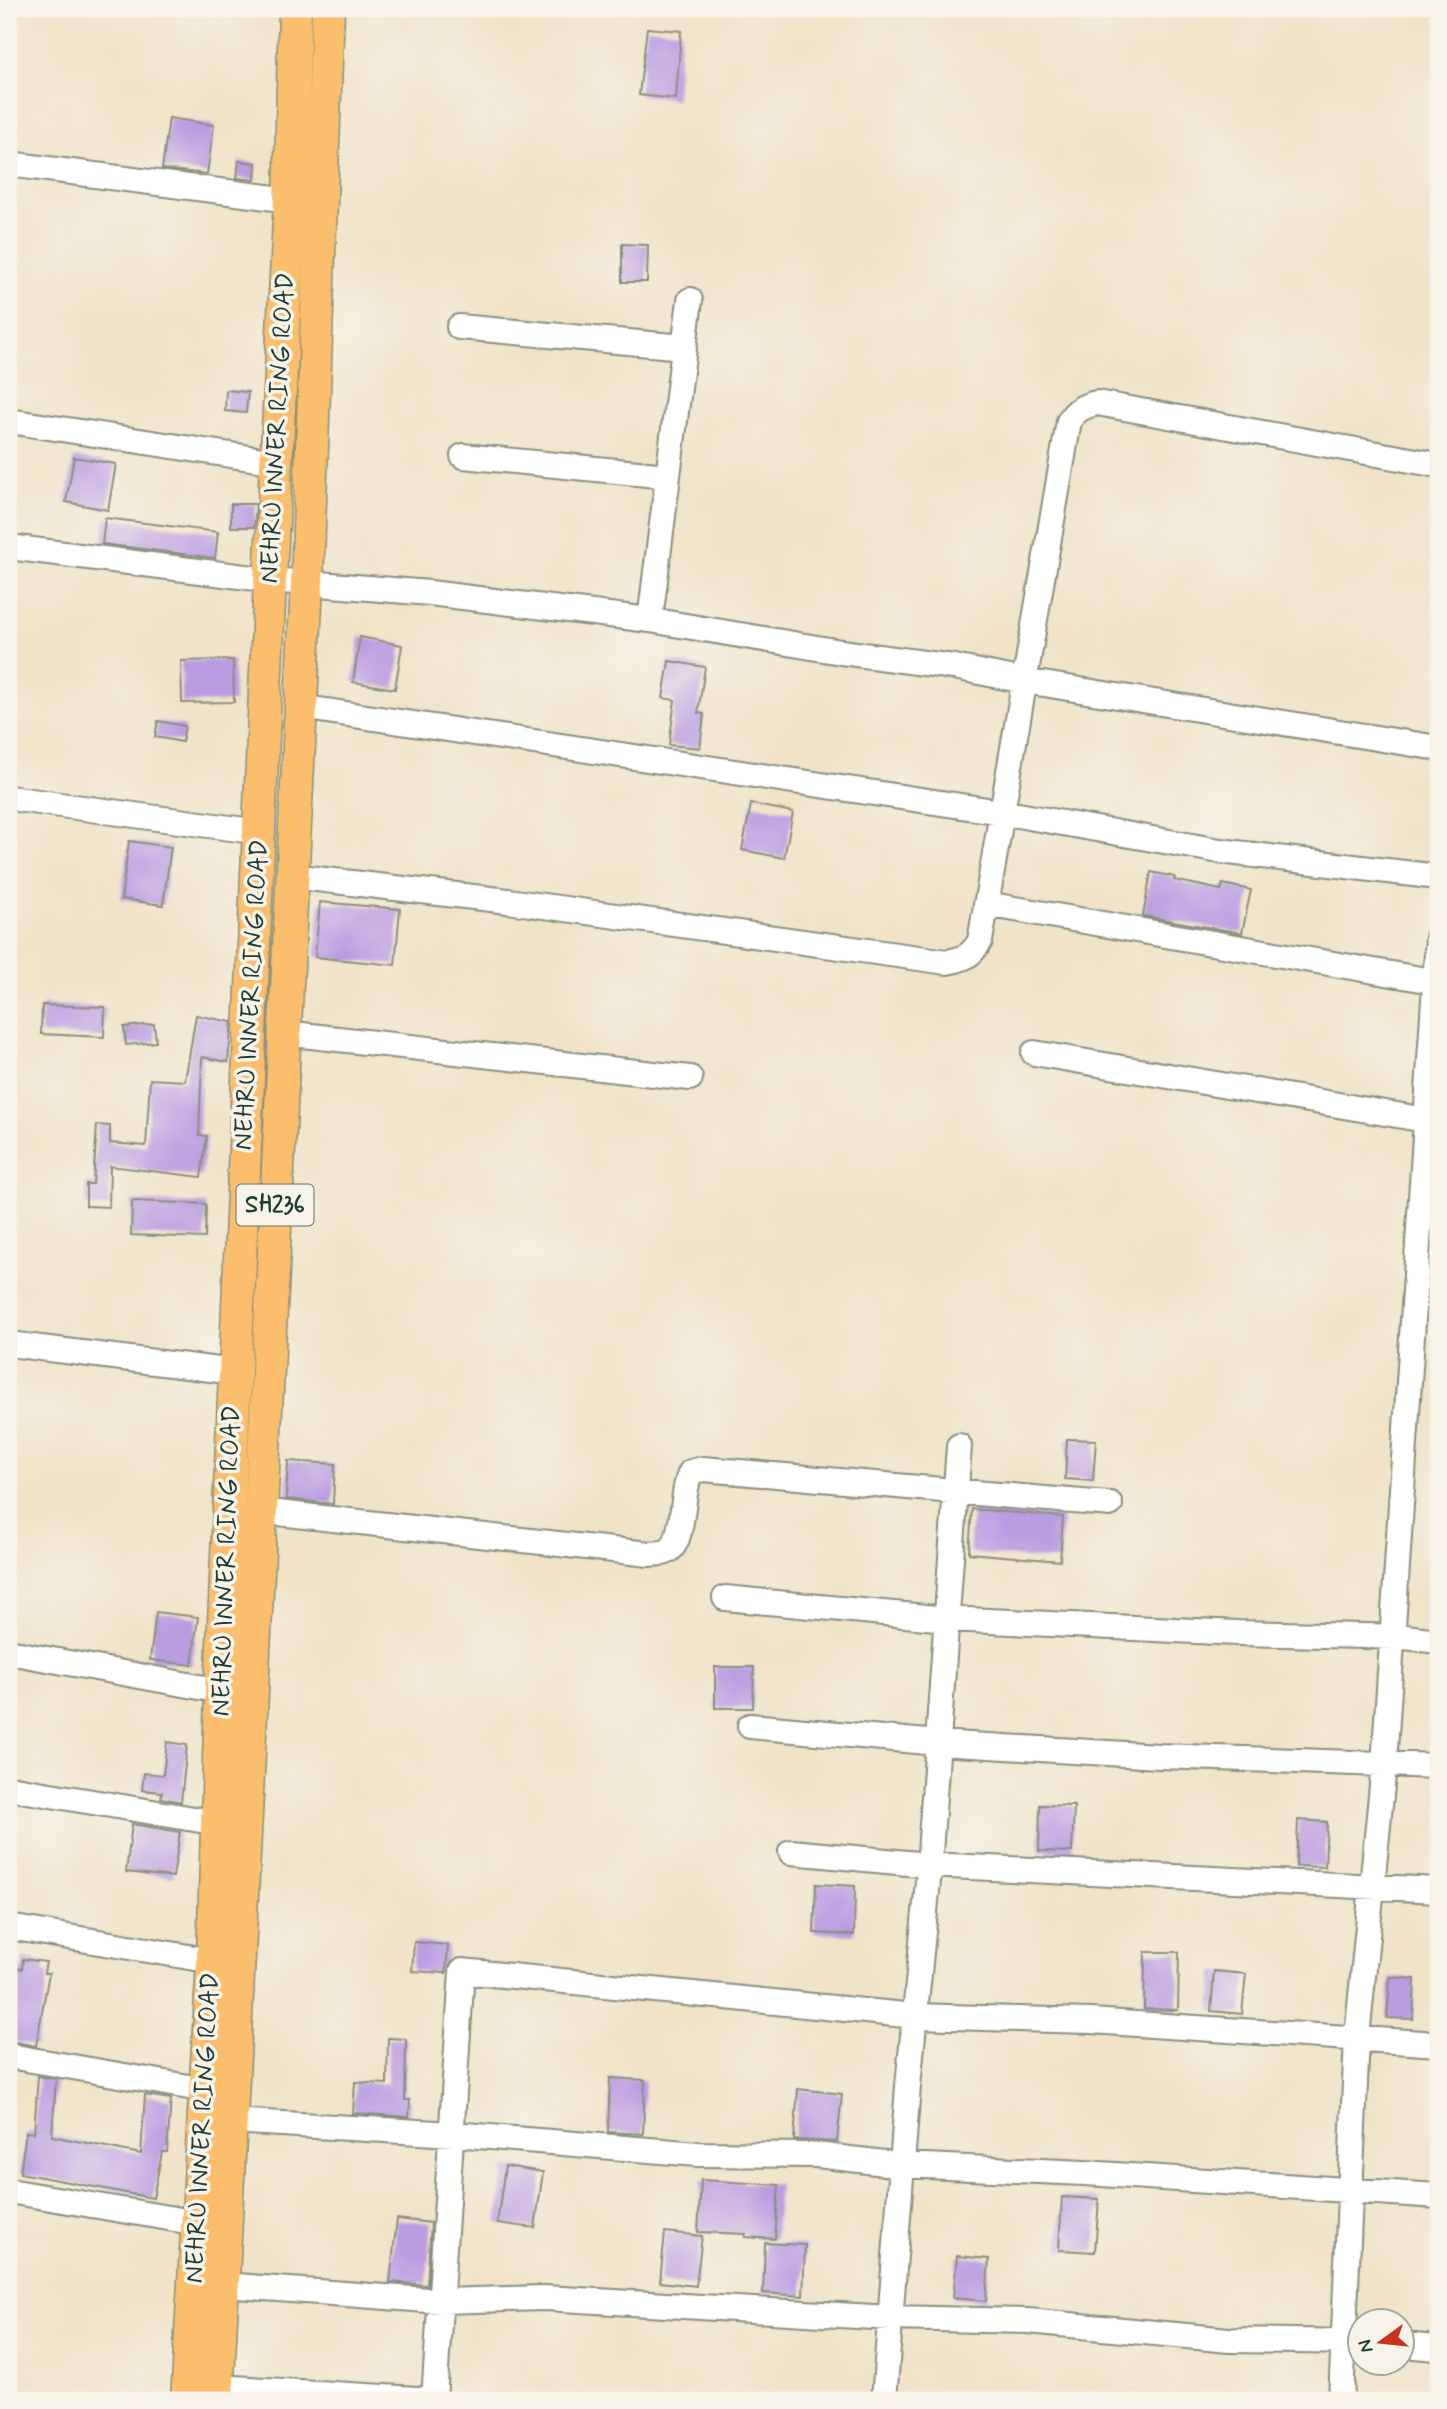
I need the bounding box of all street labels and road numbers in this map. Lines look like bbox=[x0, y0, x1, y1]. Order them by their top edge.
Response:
street label: NEHRU INNER RING ROAD bbox=[253, 272, 303, 584]
street label: NEHRU INNER RING ROAD bbox=[227, 839, 277, 1151]
road number: SH236 bbox=[236, 1184, 314, 1226]
street label: NEHRU INNER RING ROAD bbox=[205, 1405, 249, 1717]
street label: NEHRU INNER RING ROAD bbox=[178, 1972, 228, 2284]

